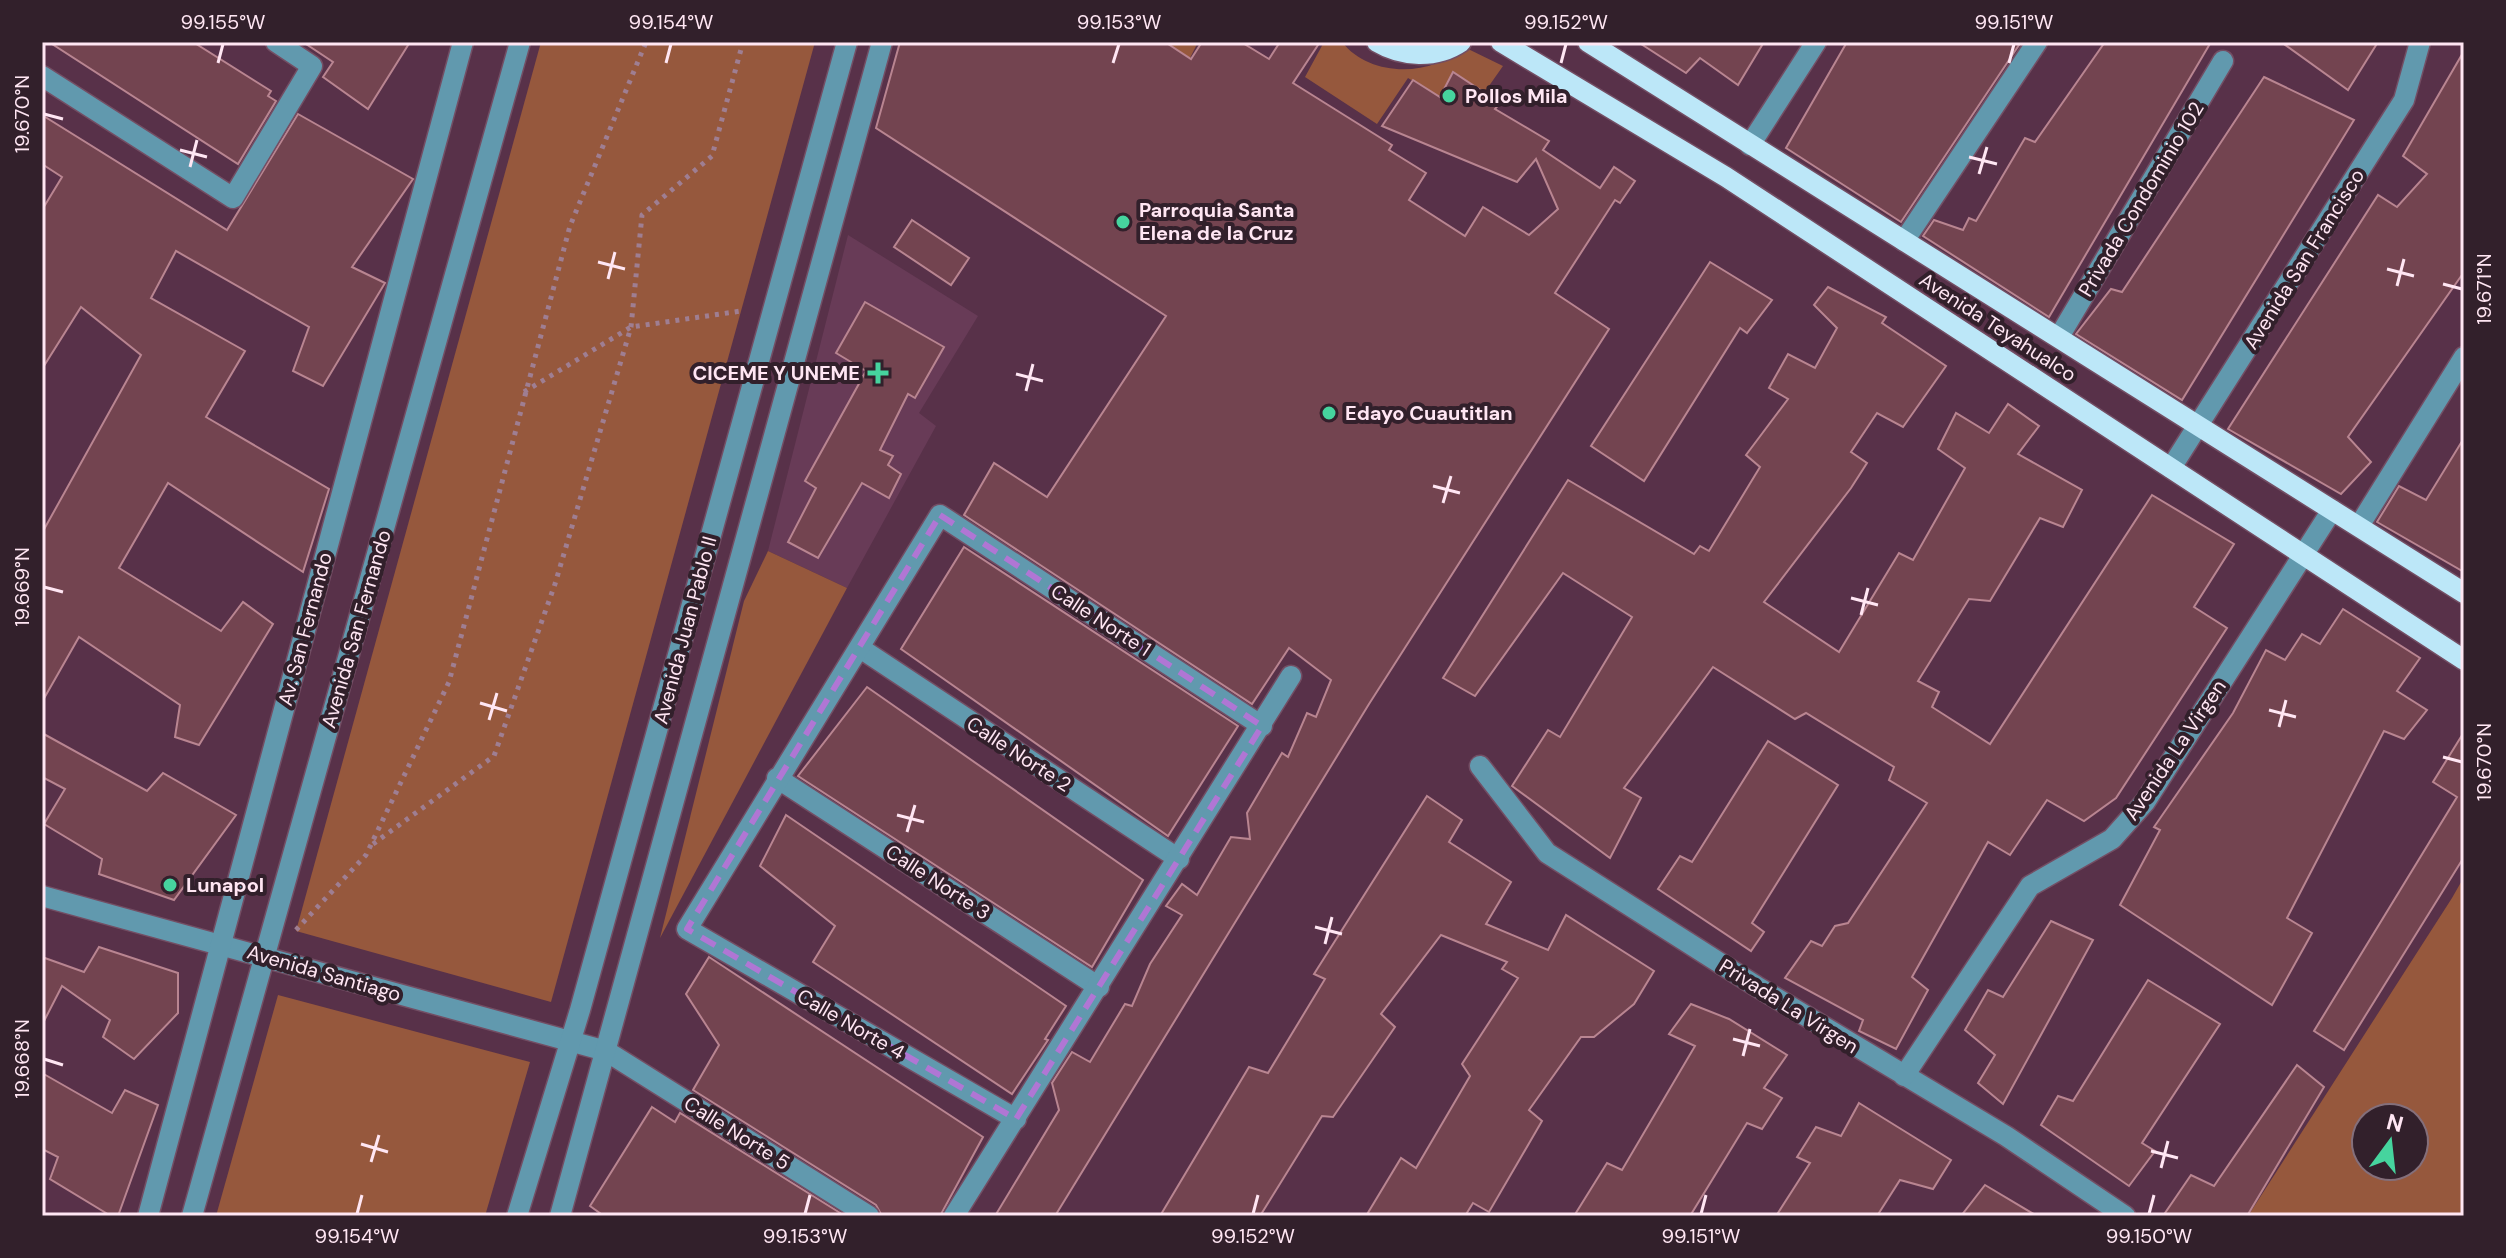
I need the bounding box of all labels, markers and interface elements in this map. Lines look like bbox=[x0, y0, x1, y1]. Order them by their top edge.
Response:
text: 99.155°W bbox=[181, 9, 265, 35]
text: 99.154°W bbox=[629, 9, 713, 35]
text: 99.153°W bbox=[1077, 9, 1161, 35]
text: 99.152°W bbox=[1524, 9, 1608, 35]
text: 99.151°W bbox=[1975, 9, 2053, 35]
text: 19.670°N bbox=[9, 75, 35, 153]
place label: Pollos Mila bbox=[1465, 83, 1567, 109]
marker: Pollos Mila bbox=[1440, 87, 1458, 105]
street label: Privada Condominio 102 bbox=[2072, 97, 2210, 301]
street label: Avenida San Francisco bbox=[2238, 164, 2370, 354]
place label: Parroquia Santa Elena de la Cruz bbox=[1139, 197, 1295, 246]
marker: Parroquia Santa Elena de la Cruz bbox=[1114, 213, 1132, 231]
text: 19.671°N bbox=[2471, 253, 2497, 325]
street label: Avenida Teyahualco bbox=[1915, 267, 2081, 387]
place label: CICEME Y UNEME bbox=[693, 360, 860, 386]
marker: CICEME Y UNEME bbox=[867, 362, 889, 384]
place label: Edayo Cuautitlan bbox=[1345, 400, 1513, 426]
marker: Edayo Cuautitlan bbox=[1320, 404, 1338, 422]
street label: Avenida San Fernando bbox=[315, 527, 397, 731]
street label: Avenida Juan Pablo II bbox=[647, 533, 723, 727]
text: 19.669°N bbox=[9, 547, 35, 627]
street label: Av. San Fernando bbox=[272, 549, 338, 709]
street label: Calle Norte 1 bbox=[1046, 578, 1156, 662]
street label: Avenida La Virgen bbox=[2118, 675, 2232, 825]
street label: Calle Norte 2 bbox=[962, 711, 1076, 797]
text: 19.670°N bbox=[2471, 723, 2497, 801]
street label: Calle Norte 3 bbox=[881, 838, 995, 926]
place label: Lunapol bbox=[186, 872, 264, 898]
marker: Lunapol bbox=[161, 876, 179, 894]
street label: Avenida Santiago bbox=[244, 939, 404, 1007]
street label: Privada La Virgen bbox=[1715, 953, 1863, 1059]
street label: Calle Norte 4 bbox=[792, 983, 910, 1065]
text: 19.668°N bbox=[9, 1019, 35, 1099]
street label: Calle Norte 5 bbox=[679, 1090, 795, 1176]
north arrow bbox=[2350, 1102, 2430, 1182]
text: N bbox=[2384, 1107, 2407, 1139]
text: 99.154°W bbox=[315, 1223, 399, 1249]
text: 99.153°W bbox=[763, 1223, 847, 1249]
text: 99.152°W bbox=[1211, 1223, 1295, 1249]
text: 99.151°W bbox=[1662, 1223, 1740, 1249]
text: 99.150°W bbox=[2106, 1223, 2192, 1249]

